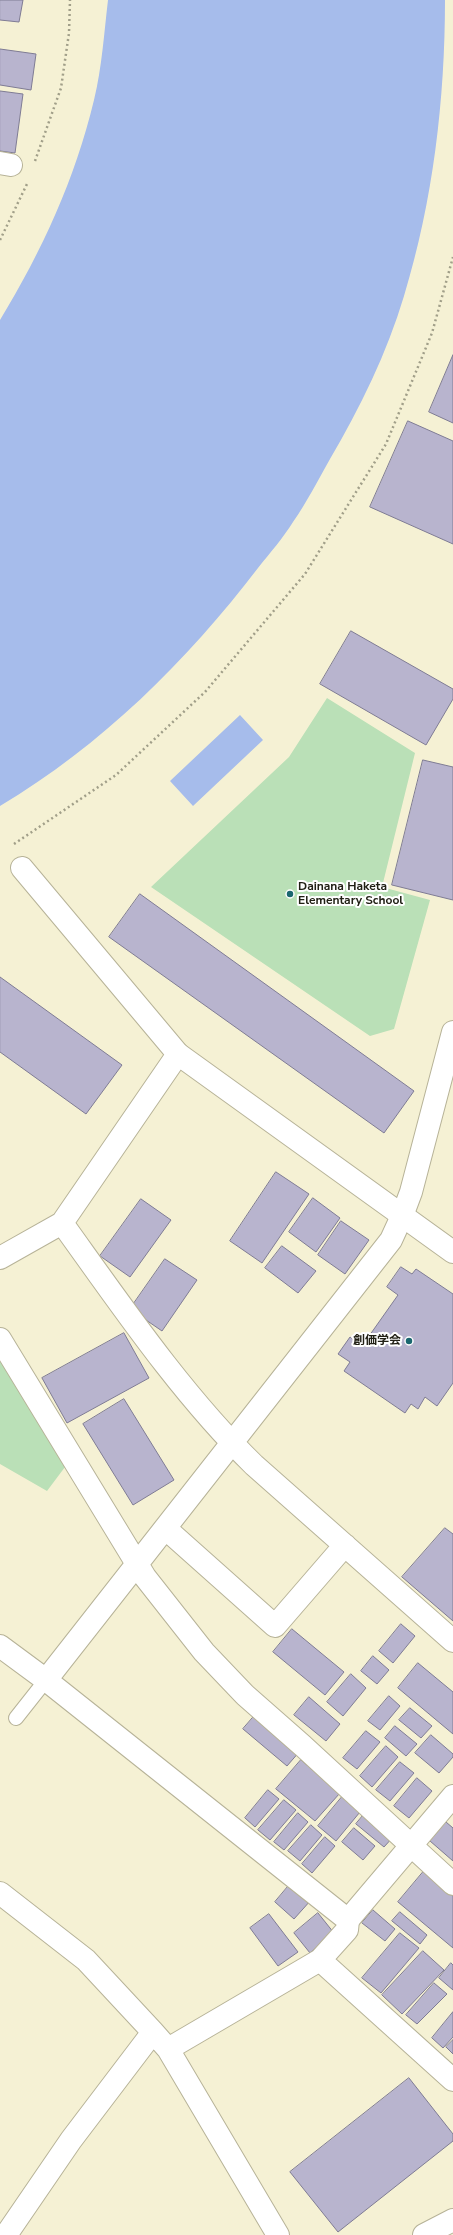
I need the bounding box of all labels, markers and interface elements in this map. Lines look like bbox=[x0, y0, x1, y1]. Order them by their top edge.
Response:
place label: Dainana Haketa Elementary School bbox=[298, 880, 403, 908]
marker: Dainana Haketa Elementary School bbox=[285, 889, 295, 899]
place label: 創価学会 bbox=[353, 1334, 401, 1348]
marker: 創価学会 bbox=[404, 1336, 414, 1346]

